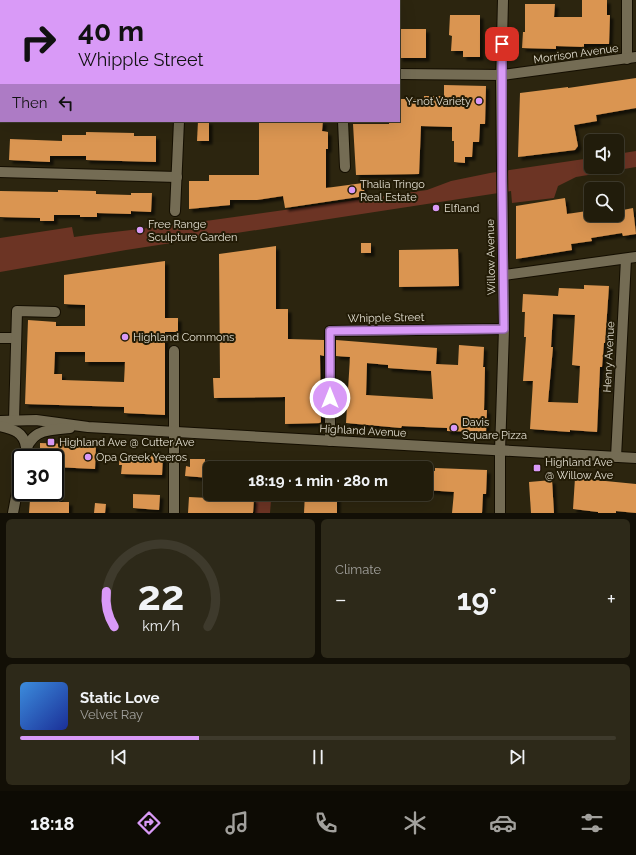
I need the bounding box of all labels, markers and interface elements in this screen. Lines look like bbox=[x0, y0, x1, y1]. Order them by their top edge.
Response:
text: 40 m bbox=[78, 15, 144, 48]
icon: right bbox=[12, 16, 64, 68]
pin bbox=[485, 27, 519, 61]
icon: arrive bbox=[491, 33, 513, 55]
street label: Morrison Avenue bbox=[533, 42, 620, 66]
text: Whipple Street bbox=[78, 49, 203, 70]
icon: left bbox=[55, 92, 77, 114]
text: Then bbox=[12, 94, 47, 112]
place label: Y-not Variety bbox=[406, 95, 471, 108]
marker: Y-not Variety bbox=[474, 96, 484, 106]
map controls bbox=[584, 134, 624, 222]
button: sound bbox=[584, 134, 624, 174]
place label: Thalia Tringo Real Estate bbox=[360, 178, 425, 204]
button: search bbox=[584, 182, 624, 222]
marker: Thalia Tringo Real Estate bbox=[347, 185, 357, 195]
place label: Elfland bbox=[444, 202, 480, 215]
marker: Elfland bbox=[431, 203, 441, 213]
place label: Free Range Sculpture Garden bbox=[148, 218, 237, 244]
street label: Willow Avenue bbox=[484, 218, 498, 295]
marker: Free Range Sculpture Garden bbox=[135, 225, 145, 235]
street label: Whipple Street bbox=[348, 311, 425, 325]
street label: Henry Avenue bbox=[601, 320, 617, 393]
place label: Highland Commons bbox=[133, 331, 234, 344]
marker: Highland Commons bbox=[120, 332, 130, 342]
position arrow bbox=[309, 377, 351, 419]
place label: Davis Square Pizza bbox=[462, 416, 527, 442]
street label: Highland Avenue bbox=[319, 422, 407, 440]
marker: Davis Square Pizza bbox=[449, 423, 459, 433]
place label: Highland Ave @ Cutter Ave bbox=[59, 436, 195, 449]
marker: Highland Ave @ Cutter Ave bbox=[46, 437, 56, 447]
speed limit sign: 30 bbox=[12, 449, 64, 501]
place label: Opa Greek Yeeros bbox=[96, 451, 187, 464]
marker: Opa Greek Yeeros bbox=[83, 452, 93, 462]
place label: Highland Ave @ Willow Ave bbox=[545, 456, 614, 482]
marker: Highland Ave @ Willow Ave bbox=[532, 463, 542, 473]
text: 18:19 · 1 min · 280 m bbox=[248, 472, 388, 490]
text: Climate bbox=[335, 562, 381, 577]
text: 22 bbox=[137, 570, 184, 619]
text: 19° bbox=[457, 582, 497, 617]
text: − bbox=[335, 586, 347, 612]
text: + bbox=[607, 586, 616, 612]
text: km/h bbox=[142, 617, 179, 633]
text: Static Love bbox=[80, 689, 159, 707]
text: Velvet Ray bbox=[80, 707, 143, 722]
icon: previous bbox=[108, 746, 130, 768]
icon: pause bbox=[307, 746, 329, 768]
icon: next bbox=[506, 746, 528, 768]
icon: directions bbox=[135, 809, 163, 837]
icon: music bbox=[223, 809, 251, 837]
icon: phone bbox=[312, 809, 340, 837]
icon: climate bbox=[401, 809, 429, 837]
icon: car bbox=[489, 809, 517, 837]
icon: filters bbox=[578, 809, 606, 837]
text: 18:18 bbox=[30, 813, 74, 834]

